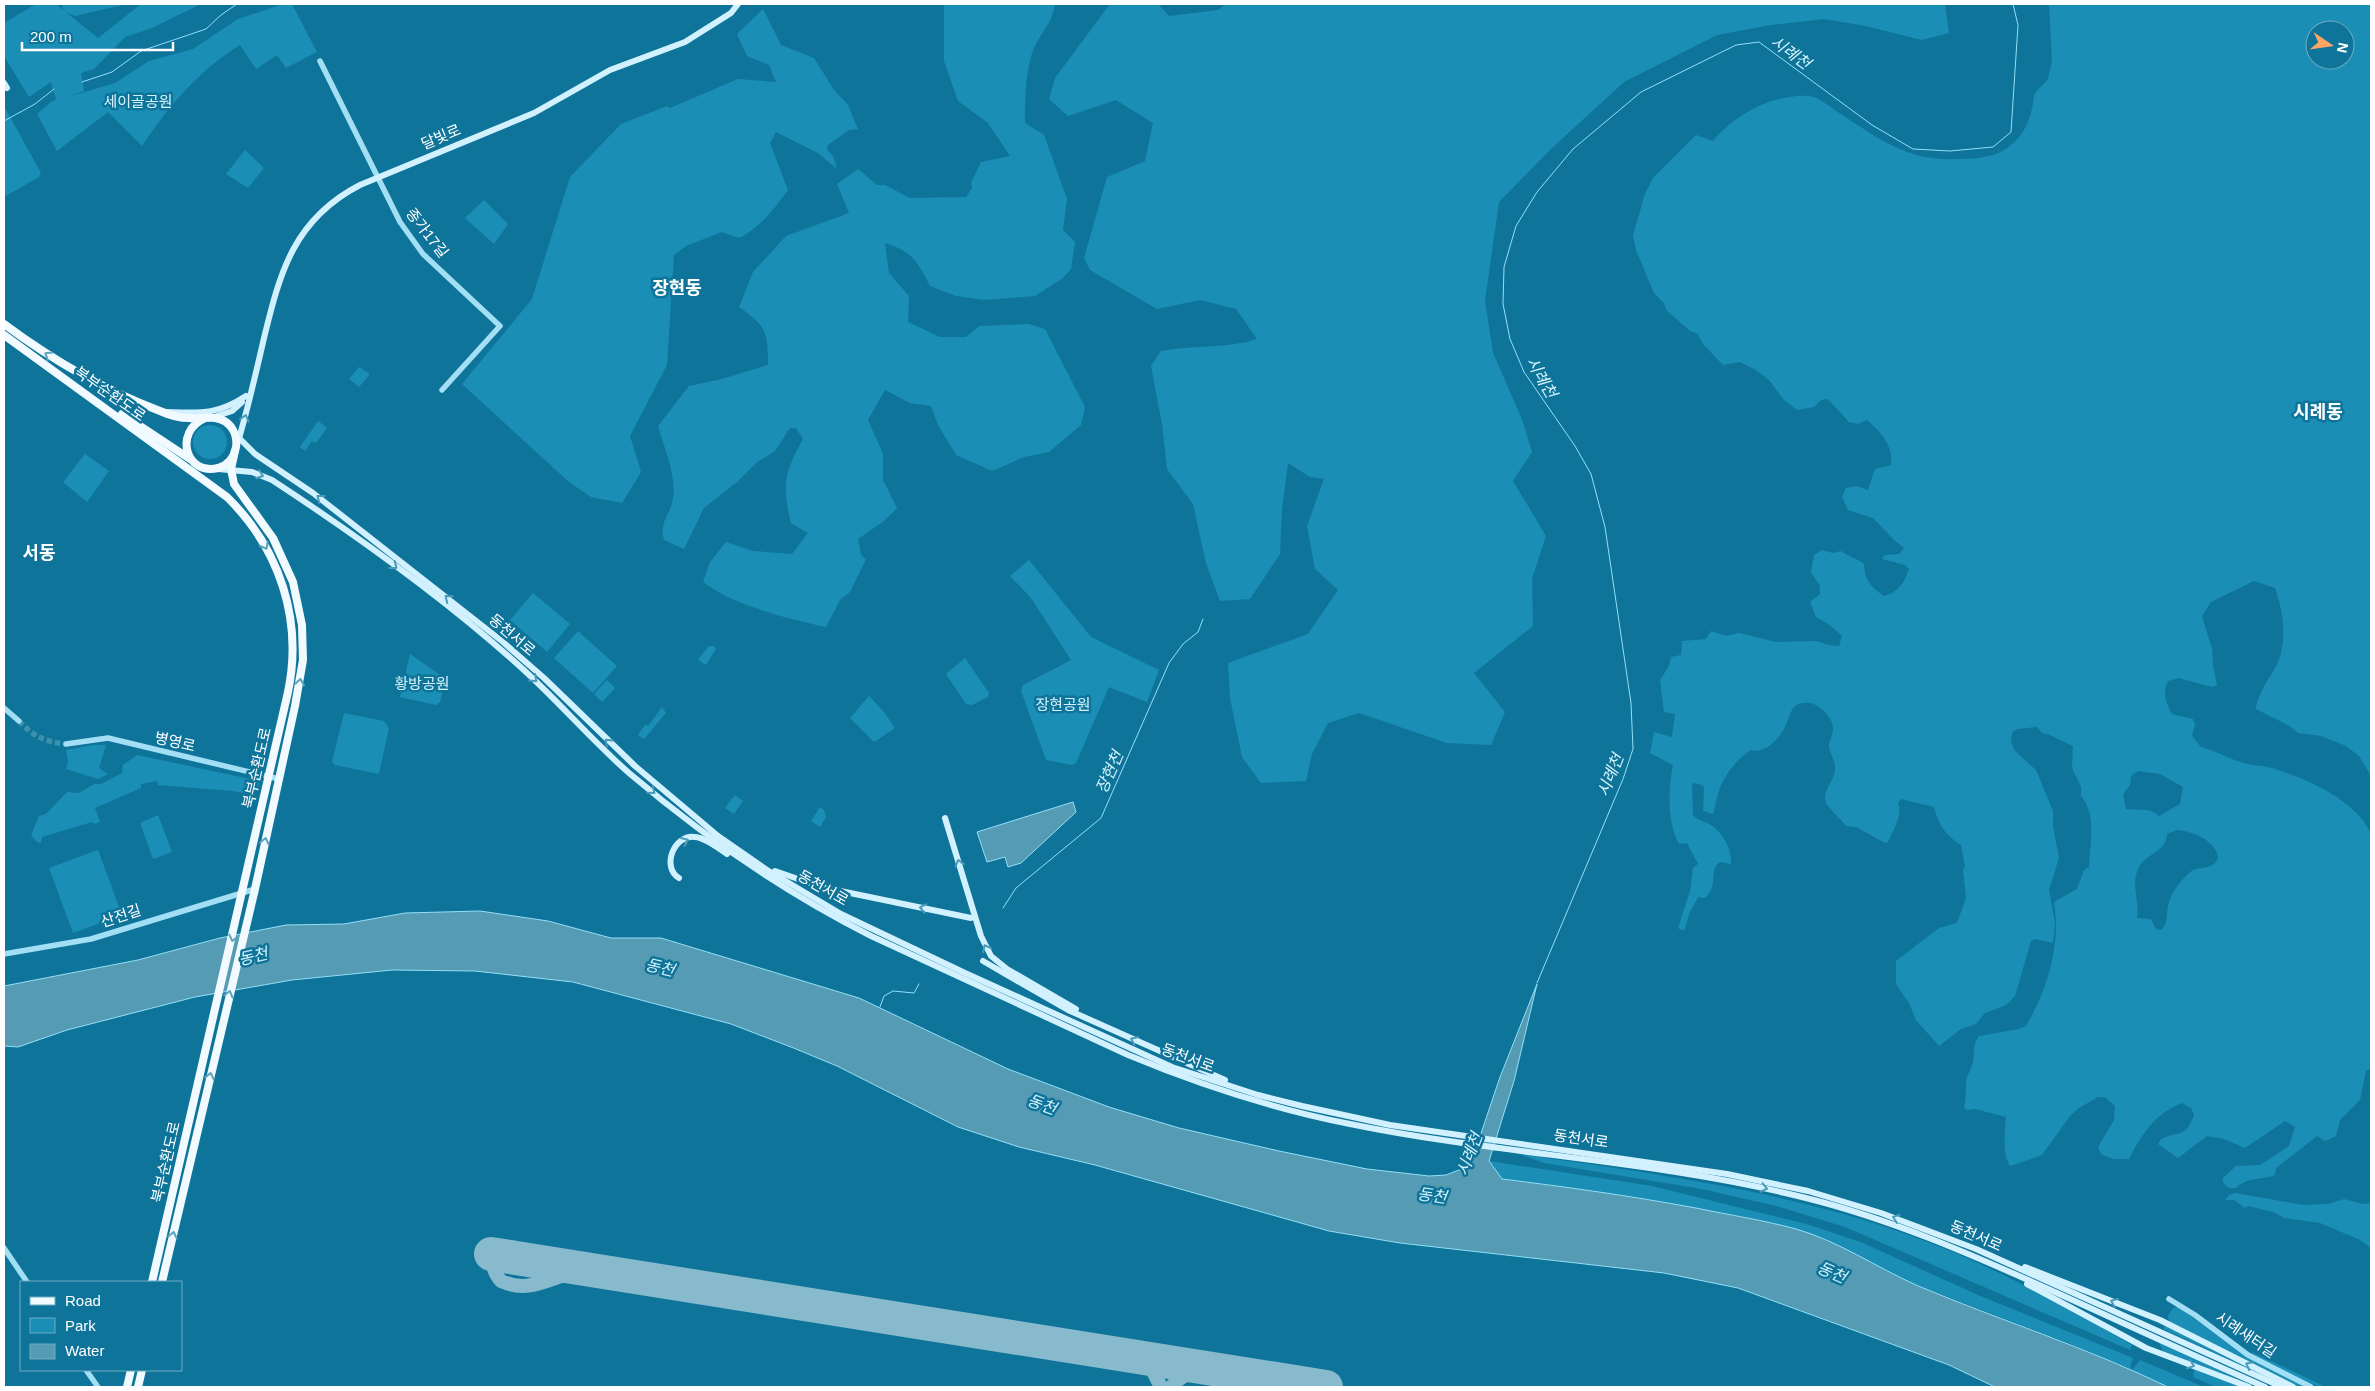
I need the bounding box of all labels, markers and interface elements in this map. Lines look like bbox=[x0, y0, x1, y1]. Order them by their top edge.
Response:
scale bar bbox=[22, 20, 174, 52]
north arrow bbox=[2305, 20, 2355, 70]
text: 200 m bbox=[30, 28, 72, 45]
water label: 시례천 bbox=[1768, 33, 1815, 74]
text: N bbox=[2334, 41, 2352, 55]
park label: 세이골공원 bbox=[103, 93, 173, 110]
street label: 달빛로 bbox=[418, 121, 463, 152]
street label: 종가17길 bbox=[403, 205, 452, 261]
district label: 장현동 bbox=[652, 278, 702, 298]
one-way arrow bbox=[44, 352, 53, 361]
water label: 시례천 bbox=[1523, 354, 1561, 403]
street label: 북부순환도로 bbox=[71, 363, 149, 424]
district label: 시례동 bbox=[2293, 402, 2343, 422]
one-way arrow bbox=[240, 414, 250, 422]
one-way arrow bbox=[255, 469, 264, 479]
one-way arrow bbox=[317, 496, 326, 504]
one-way arrow bbox=[259, 540, 269, 549]
district label: 서동 bbox=[22, 543, 56, 563]
one-way arrow bbox=[388, 560, 398, 569]
one-way arrow bbox=[445, 596, 454, 604]
street label: 동천서로 bbox=[486, 610, 539, 659]
one-way arrow bbox=[528, 673, 537, 682]
park label: 황방공원 bbox=[394, 675, 450, 692]
one-way arrow bbox=[294, 678, 304, 687]
park label: 장현공원 bbox=[1035, 696, 1091, 713]
street label: 북부순환도로 bbox=[239, 726, 274, 810]
street label: 병영로 bbox=[153, 729, 197, 754]
one-way arrow bbox=[605, 738, 614, 747]
water label: 장현천 bbox=[1093, 746, 1127, 796]
water label: 시례천 bbox=[1594, 749, 1627, 799]
one-way arrow bbox=[646, 785, 655, 794]
one-way arrow bbox=[259, 837, 270, 845]
one-way arrow bbox=[679, 837, 688, 847]
one-way arrow bbox=[954, 859, 964, 867]
street label: 동천서로 bbox=[795, 866, 851, 909]
street label: 산전길 bbox=[99, 901, 143, 930]
one-way arrow bbox=[918, 904, 927, 914]
one-way arrow bbox=[228, 933, 239, 942]
water label: 동천 bbox=[237, 944, 272, 968]
one-way arrow bbox=[982, 944, 992, 953]
water label: 동천 bbox=[644, 956, 678, 980]
one-way arrow bbox=[223, 990, 234, 999]
one-way arrow bbox=[1130, 1035, 1139, 1046]
street label: 동천서로 bbox=[1159, 1040, 1217, 1075]
one-way arrow bbox=[204, 1072, 215, 1081]
water label: 동천 bbox=[1025, 1091, 1061, 1118]
street label: 북부순환도로 bbox=[148, 1120, 183, 1204]
street label: 동천서로 bbox=[1553, 1126, 1610, 1151]
water label: 시례천 bbox=[1454, 1128, 1486, 1178]
one-way arrow bbox=[1760, 1182, 1769, 1193]
water label: 동천 bbox=[1416, 1185, 1450, 1206]
one-way arrow bbox=[1892, 1214, 1901, 1224]
street label: 동천서로 bbox=[1947, 1217, 2005, 1254]
one-way arrow bbox=[167, 1230, 178, 1239]
water label: 동천 bbox=[1815, 1259, 1851, 1287]
legend bbox=[20, 1281, 182, 1371]
text: Road bbox=[65, 1292, 101, 1309]
one-way arrow bbox=[2111, 1298, 2119, 1308]
street label: 시례새터길 bbox=[2213, 1308, 2280, 1361]
text: Park bbox=[65, 1317, 96, 1334]
text: Water bbox=[65, 1342, 104, 1359]
one-way arrow bbox=[2186, 1359, 2195, 1369]
one-way arrow bbox=[2246, 1361, 2255, 1371]

